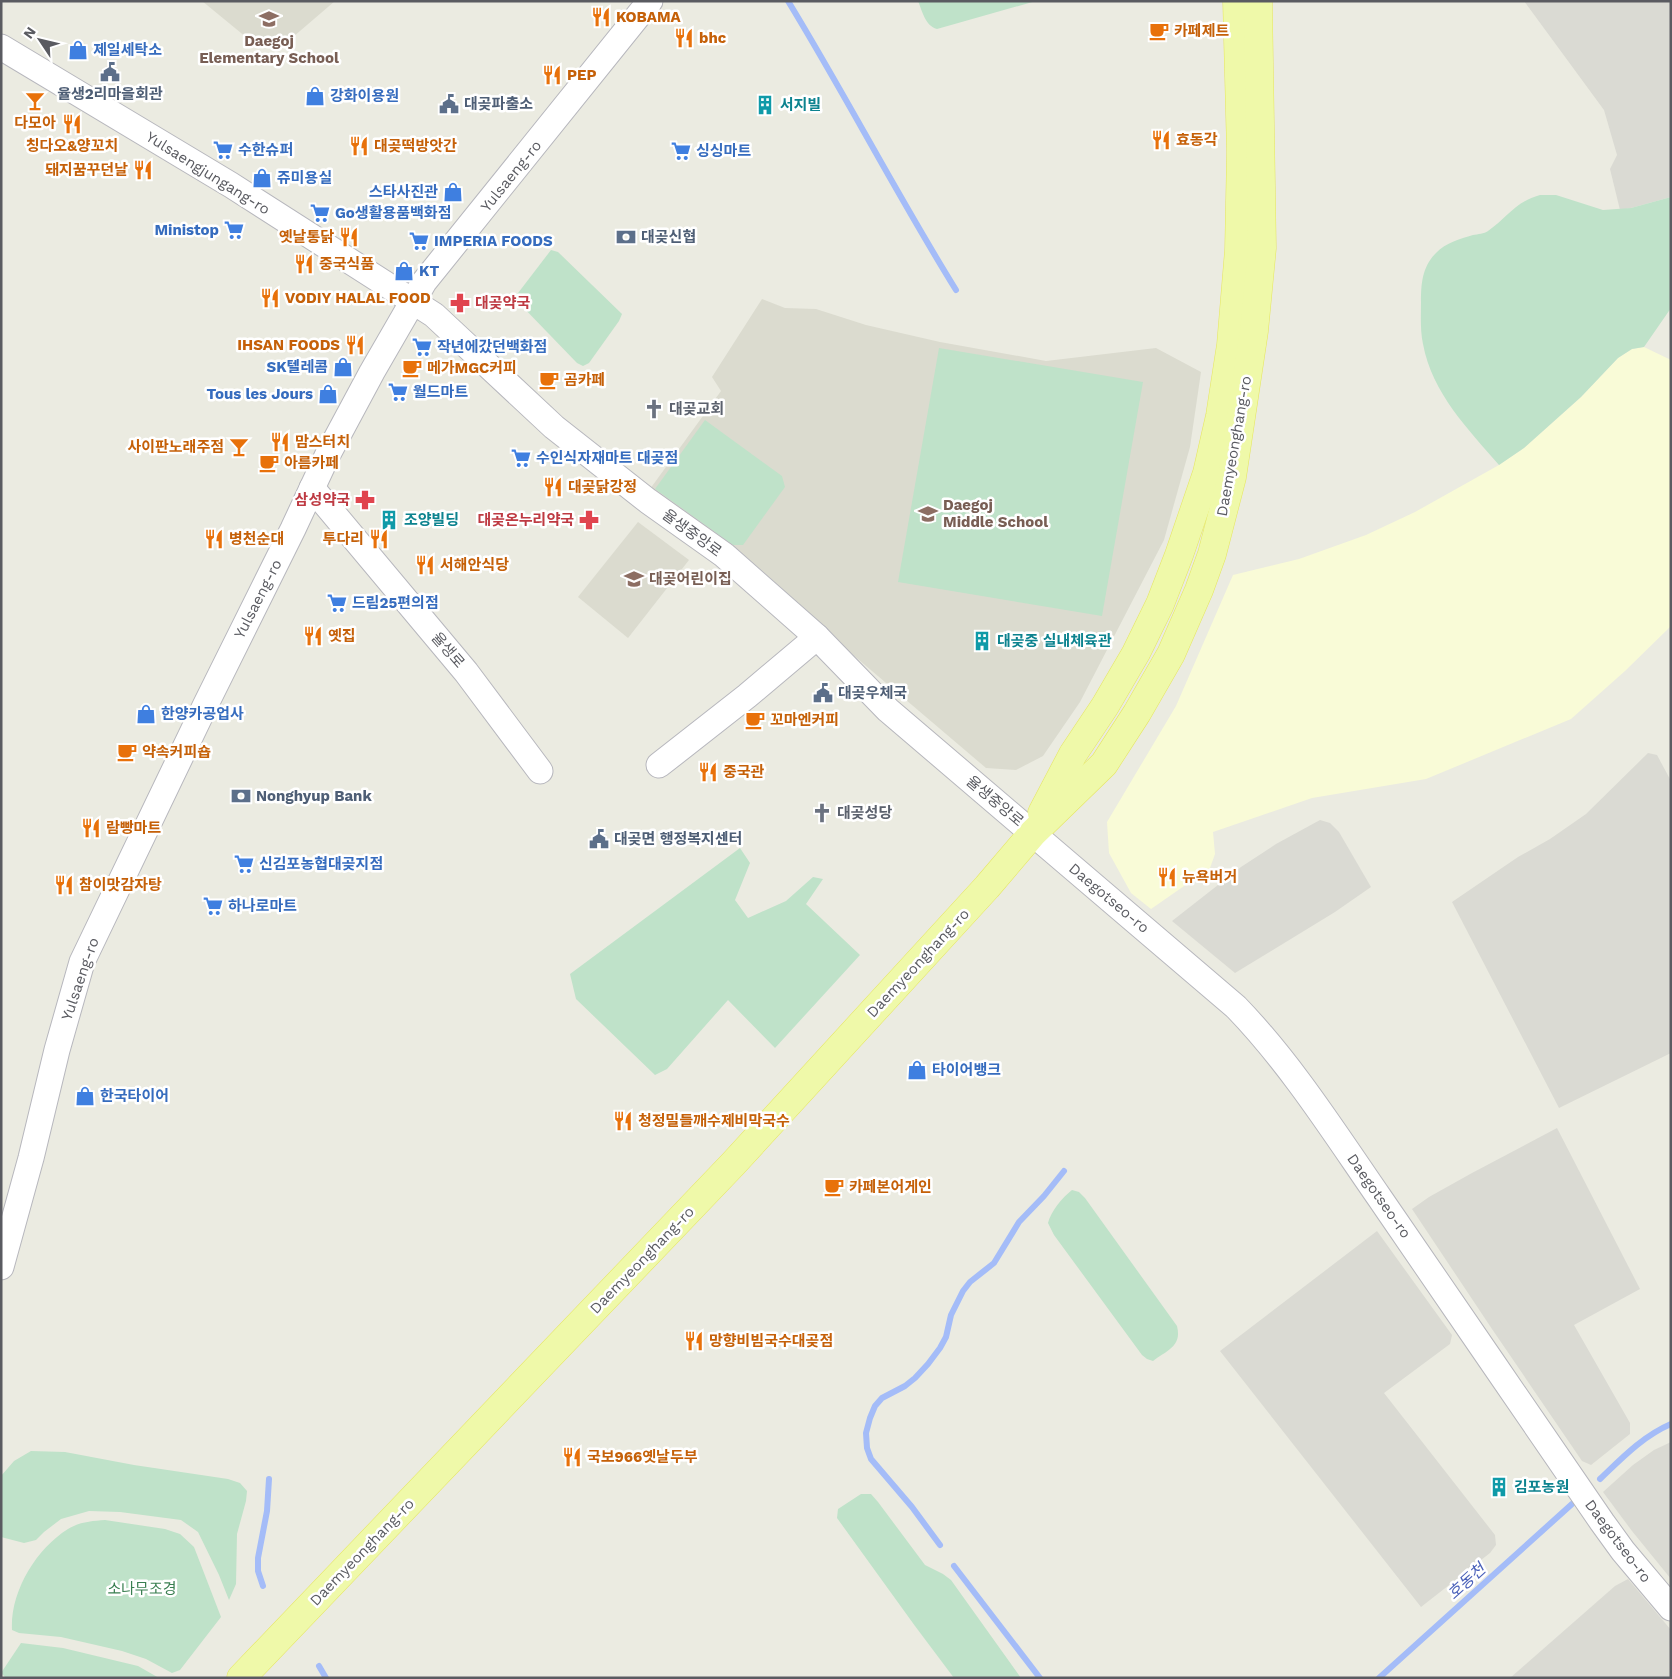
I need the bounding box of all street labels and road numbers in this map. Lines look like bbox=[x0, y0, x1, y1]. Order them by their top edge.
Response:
street label: Yulsaengjungang-ro bbox=[143, 128, 273, 218]
street label: Yulsaeng-ro bbox=[477, 137, 545, 215]
street label: Daemyeonghang-ro bbox=[1213, 374, 1255, 518]
street label: 율생중앙로 bbox=[659, 505, 725, 561]
street label: Yulsaeng-ro bbox=[230, 556, 286, 642]
street label: 율생로 bbox=[428, 628, 468, 672]
street label: 율생중앙로 bbox=[963, 772, 1027, 830]
street label: Daegotseo-ro bbox=[1065, 859, 1153, 937]
street label: Daemyeonghang-ro bbox=[863, 905, 973, 1021]
street label: Yulsaeng-ro bbox=[57, 935, 103, 1023]
street label: Daegotseo-ro bbox=[1343, 1150, 1415, 1242]
street label: Daemyeonghang-ro bbox=[586, 1203, 698, 1317]
street label: Daemyeonghang-ro bbox=[306, 1495, 418, 1609]
street label: Daegotseo-ro bbox=[1581, 1496, 1655, 1586]

